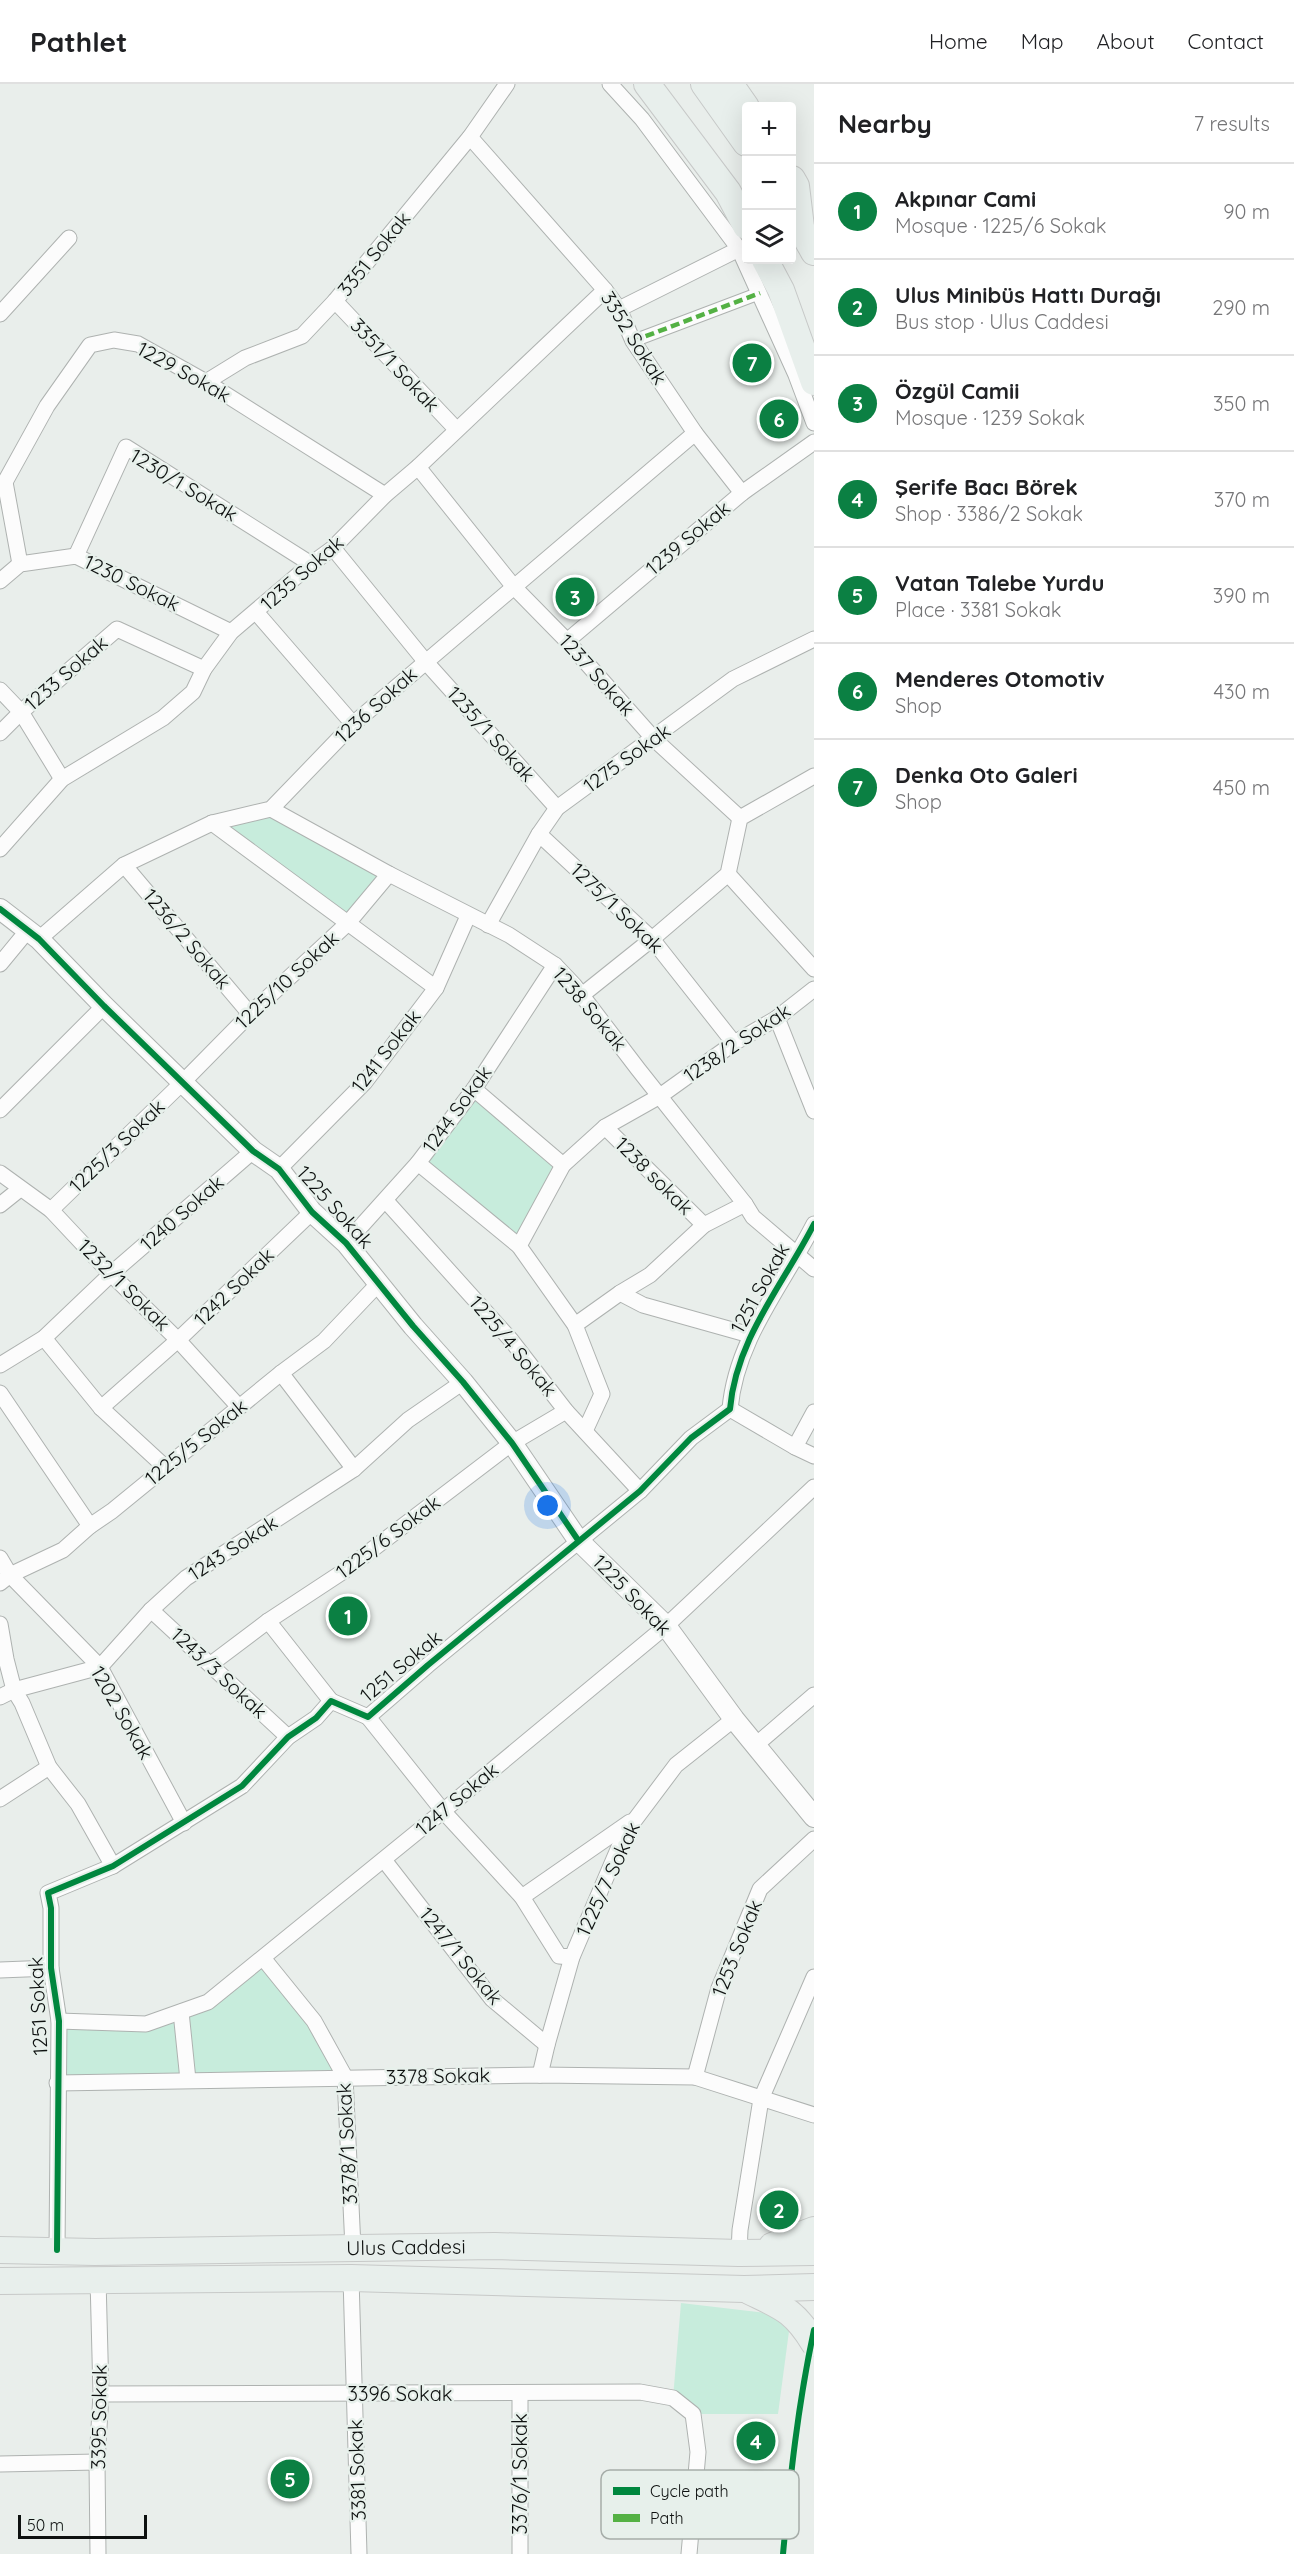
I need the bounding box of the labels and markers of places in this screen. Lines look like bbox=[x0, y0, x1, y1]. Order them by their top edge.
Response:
pin: 7 bbox=[732, 340, 771, 386]
pin: 6 bbox=[760, 396, 798, 442]
pin: 3 bbox=[556, 574, 594, 620]
pin: 1 bbox=[328, 1594, 368, 1639]
pin: 2 bbox=[760, 2188, 798, 2232]
pin: 4 bbox=[736, 2418, 776, 2464]
pin: 5 bbox=[270, 2456, 310, 2502]

